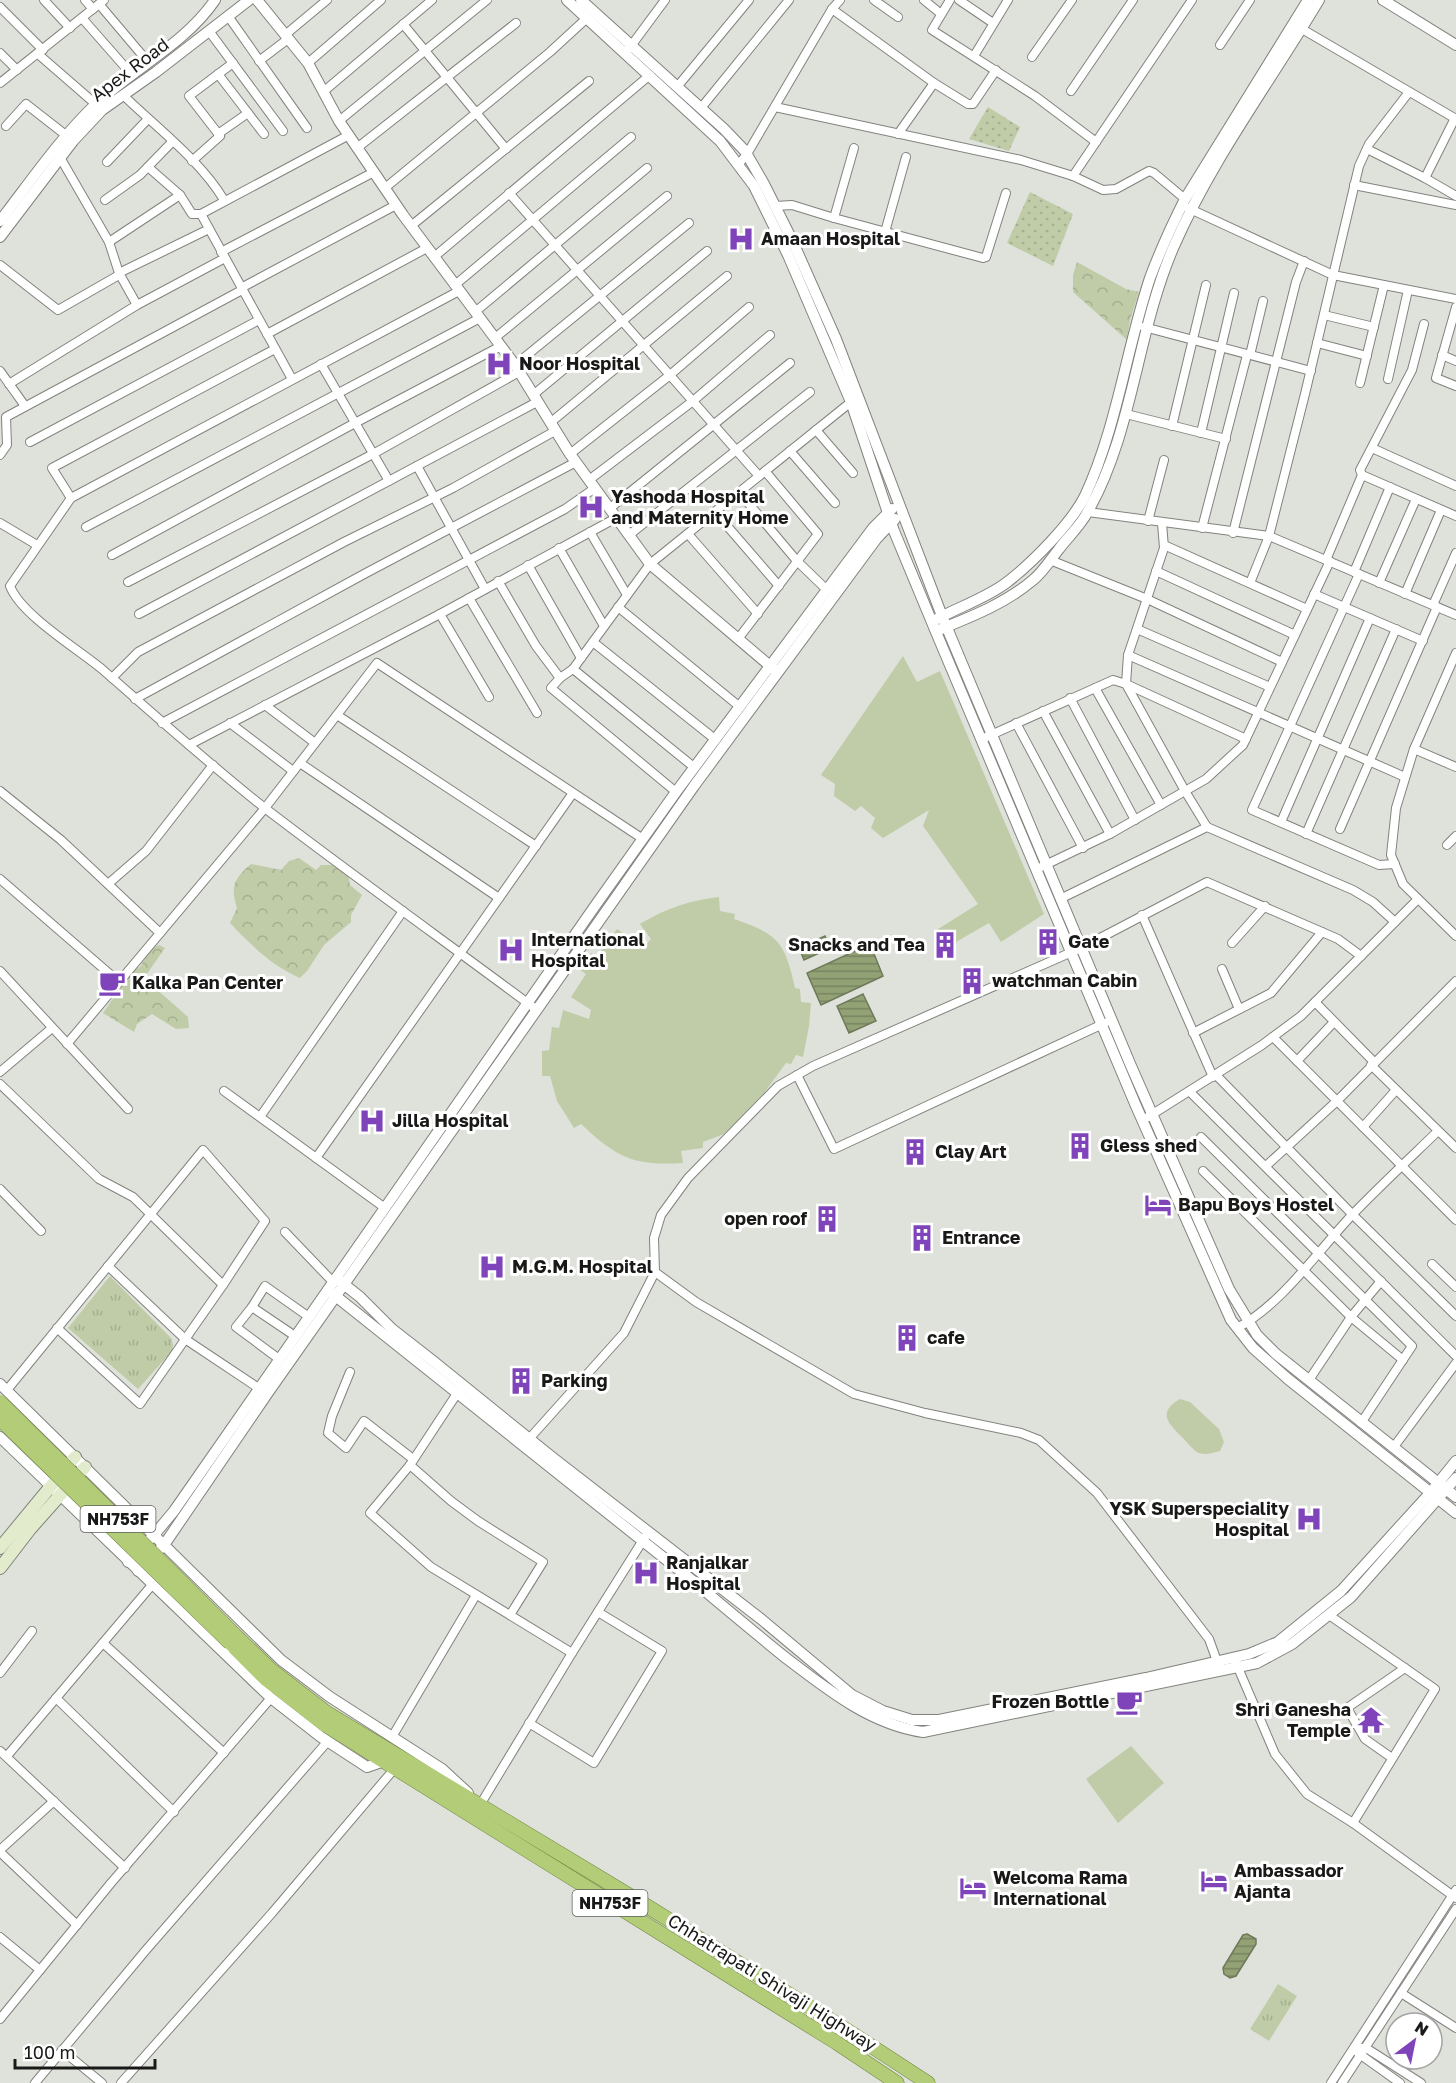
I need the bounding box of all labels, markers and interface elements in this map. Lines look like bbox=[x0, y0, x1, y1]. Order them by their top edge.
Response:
street label: Apex Road bbox=[86, 33, 173, 106]
hospital icon: Amaan Hospital bbox=[726, 224, 756, 254]
place label: Amaan Hospital bbox=[761, 227, 900, 249]
hospital icon: Noor Hospital bbox=[484, 349, 514, 379]
place label: Noor Hospital bbox=[519, 352, 640, 374]
place label: Yashoda Hospital and Maternity Home bbox=[611, 485, 789, 528]
hospital icon: Yashoda Hospital and Maternity Home bbox=[576, 492, 606, 522]
building icon: Gate bbox=[1033, 927, 1063, 957]
place label: International Hospital bbox=[531, 928, 644, 971]
building icon: Snacks and Tea bbox=[930, 930, 960, 960]
place label: Gate bbox=[1068, 930, 1110, 952]
place label: Snacks and Tea bbox=[788, 933, 925, 955]
hospital icon: International Hospital bbox=[496, 935, 526, 965]
building icon: watchman Cabin bbox=[957, 966, 987, 996]
cafe icon: Kalka Pan Center bbox=[97, 968, 127, 998]
place label: watchman Cabin bbox=[992, 969, 1137, 991]
place label: Kalka Pan Center bbox=[132, 971, 283, 993]
hospital icon: Jilla Hospital bbox=[357, 1106, 387, 1136]
place label: Jilla Hospital bbox=[392, 1109, 508, 1131]
building icon: Gless shed bbox=[1065, 1131, 1095, 1161]
place label: Gless shed bbox=[1100, 1134, 1197, 1156]
building icon: Clay Art bbox=[900, 1137, 930, 1167]
place label: Clay Art bbox=[935, 1140, 1007, 1162]
hotel icon: Bapu Boys Hostel bbox=[1143, 1190, 1173, 1220]
place label: Bapu Boys Hostel bbox=[1178, 1193, 1334, 1215]
building icon: open roof bbox=[812, 1204, 842, 1234]
place label: open roof bbox=[724, 1207, 807, 1229]
building icon: Entrance bbox=[907, 1223, 937, 1253]
place label: Entrance bbox=[942, 1226, 1021, 1248]
hospital icon: M.G.M. Hospital bbox=[477, 1252, 507, 1282]
place label: M.G.M. Hospital bbox=[512, 1255, 653, 1277]
building icon: cafe bbox=[892, 1323, 922, 1353]
place label: cafe bbox=[927, 1326, 965, 1348]
building icon: Parking bbox=[506, 1366, 536, 1396]
place label: Parking bbox=[541, 1369, 608, 1391]
place label: YSK Superspeciality Hospital bbox=[1109, 1497, 1289, 1540]
hospital icon: YSK Superspeciality Hospital bbox=[1294, 1504, 1324, 1534]
road number: NH753F bbox=[80, 1506, 156, 1532]
place label: Ranjalkar Hospital bbox=[666, 1551, 749, 1594]
hospital icon: Ranjalkar Hospital bbox=[631, 1558, 661, 1588]
cafe icon: Frozen Bottle bbox=[1114, 1687, 1144, 1717]
place label: Frozen Bottle bbox=[992, 1690, 1109, 1712]
place label: Shri Ganesha Temple bbox=[1235, 1698, 1351, 1741]
temple icon: Shri Ganesha Temple bbox=[1356, 1705, 1386, 1735]
place label: Ambassador Ajanta bbox=[1234, 1859, 1344, 1902]
place label: Welcoma Rama International bbox=[993, 1866, 1127, 1909]
hotel icon: Ambassador Ajanta bbox=[1199, 1866, 1229, 1896]
hotel icon: Welcoma Rama International bbox=[958, 1873, 988, 1903]
road number: NH753F bbox=[572, 1890, 648, 1916]
street label: Chhatrapati Shivaji Highway bbox=[664, 1909, 881, 2056]
north arrow bbox=[1384, 2011, 1444, 2071]
text: N bbox=[1411, 2017, 1432, 2040]
scale bar bbox=[15, 2032, 154, 2070]
text: 100 m bbox=[24, 2041, 75, 2063]

